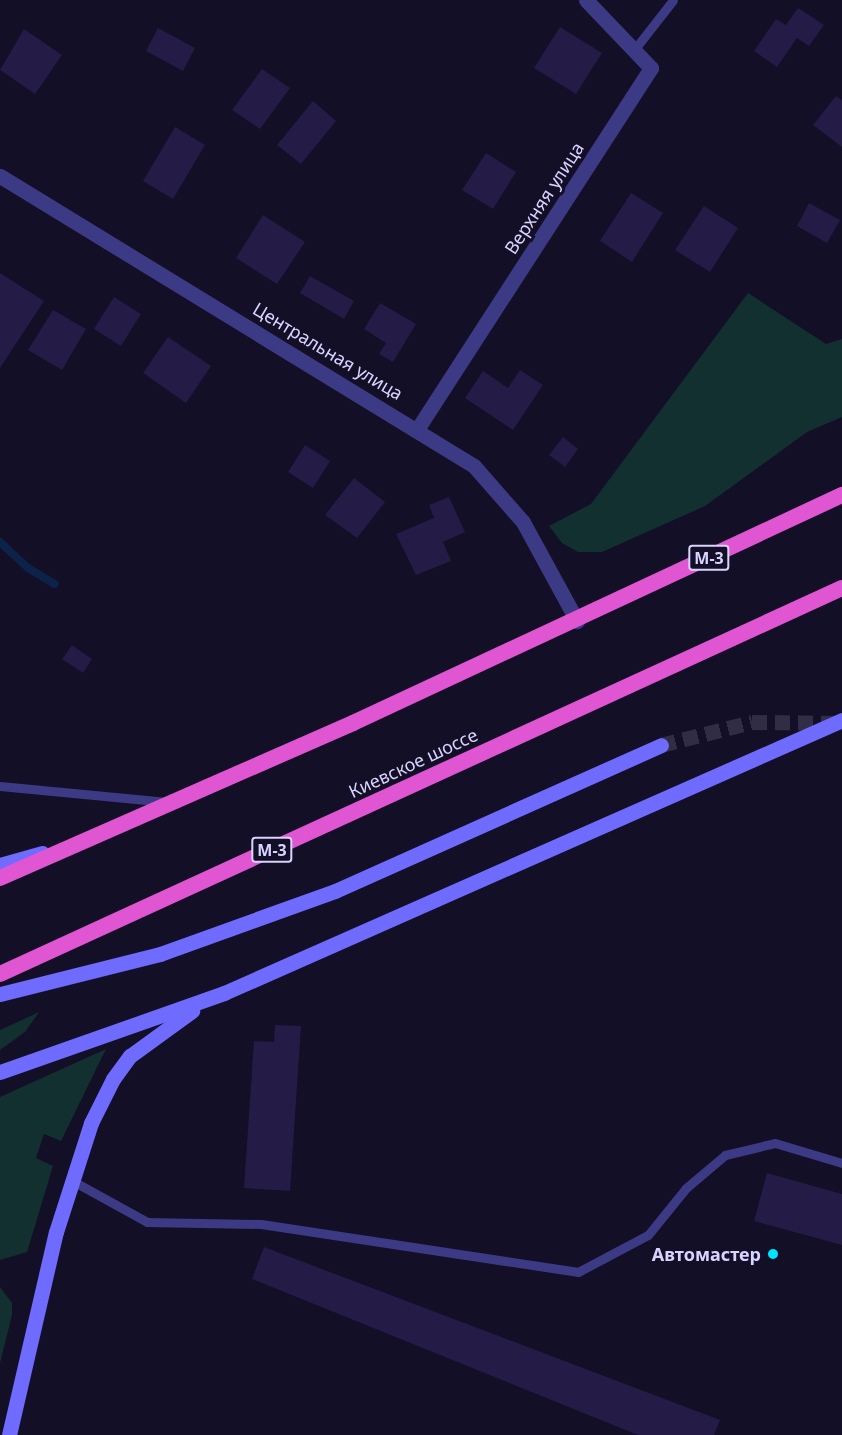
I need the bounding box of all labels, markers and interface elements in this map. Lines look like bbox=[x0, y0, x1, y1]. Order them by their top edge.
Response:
street label: Верхняя улица bbox=[500, 138, 588, 258]
street label: Центральная улица bbox=[249, 298, 407, 404]
road number: М-3 bbox=[688, 545, 730, 571]
street label: Киевское шоссе bbox=[345, 724, 481, 802]
road number: М-3 bbox=[251, 837, 293, 863]
place label: Автомастер bbox=[652, 1243, 761, 1265]
marker: Автомастер bbox=[766, 1247, 780, 1261]

